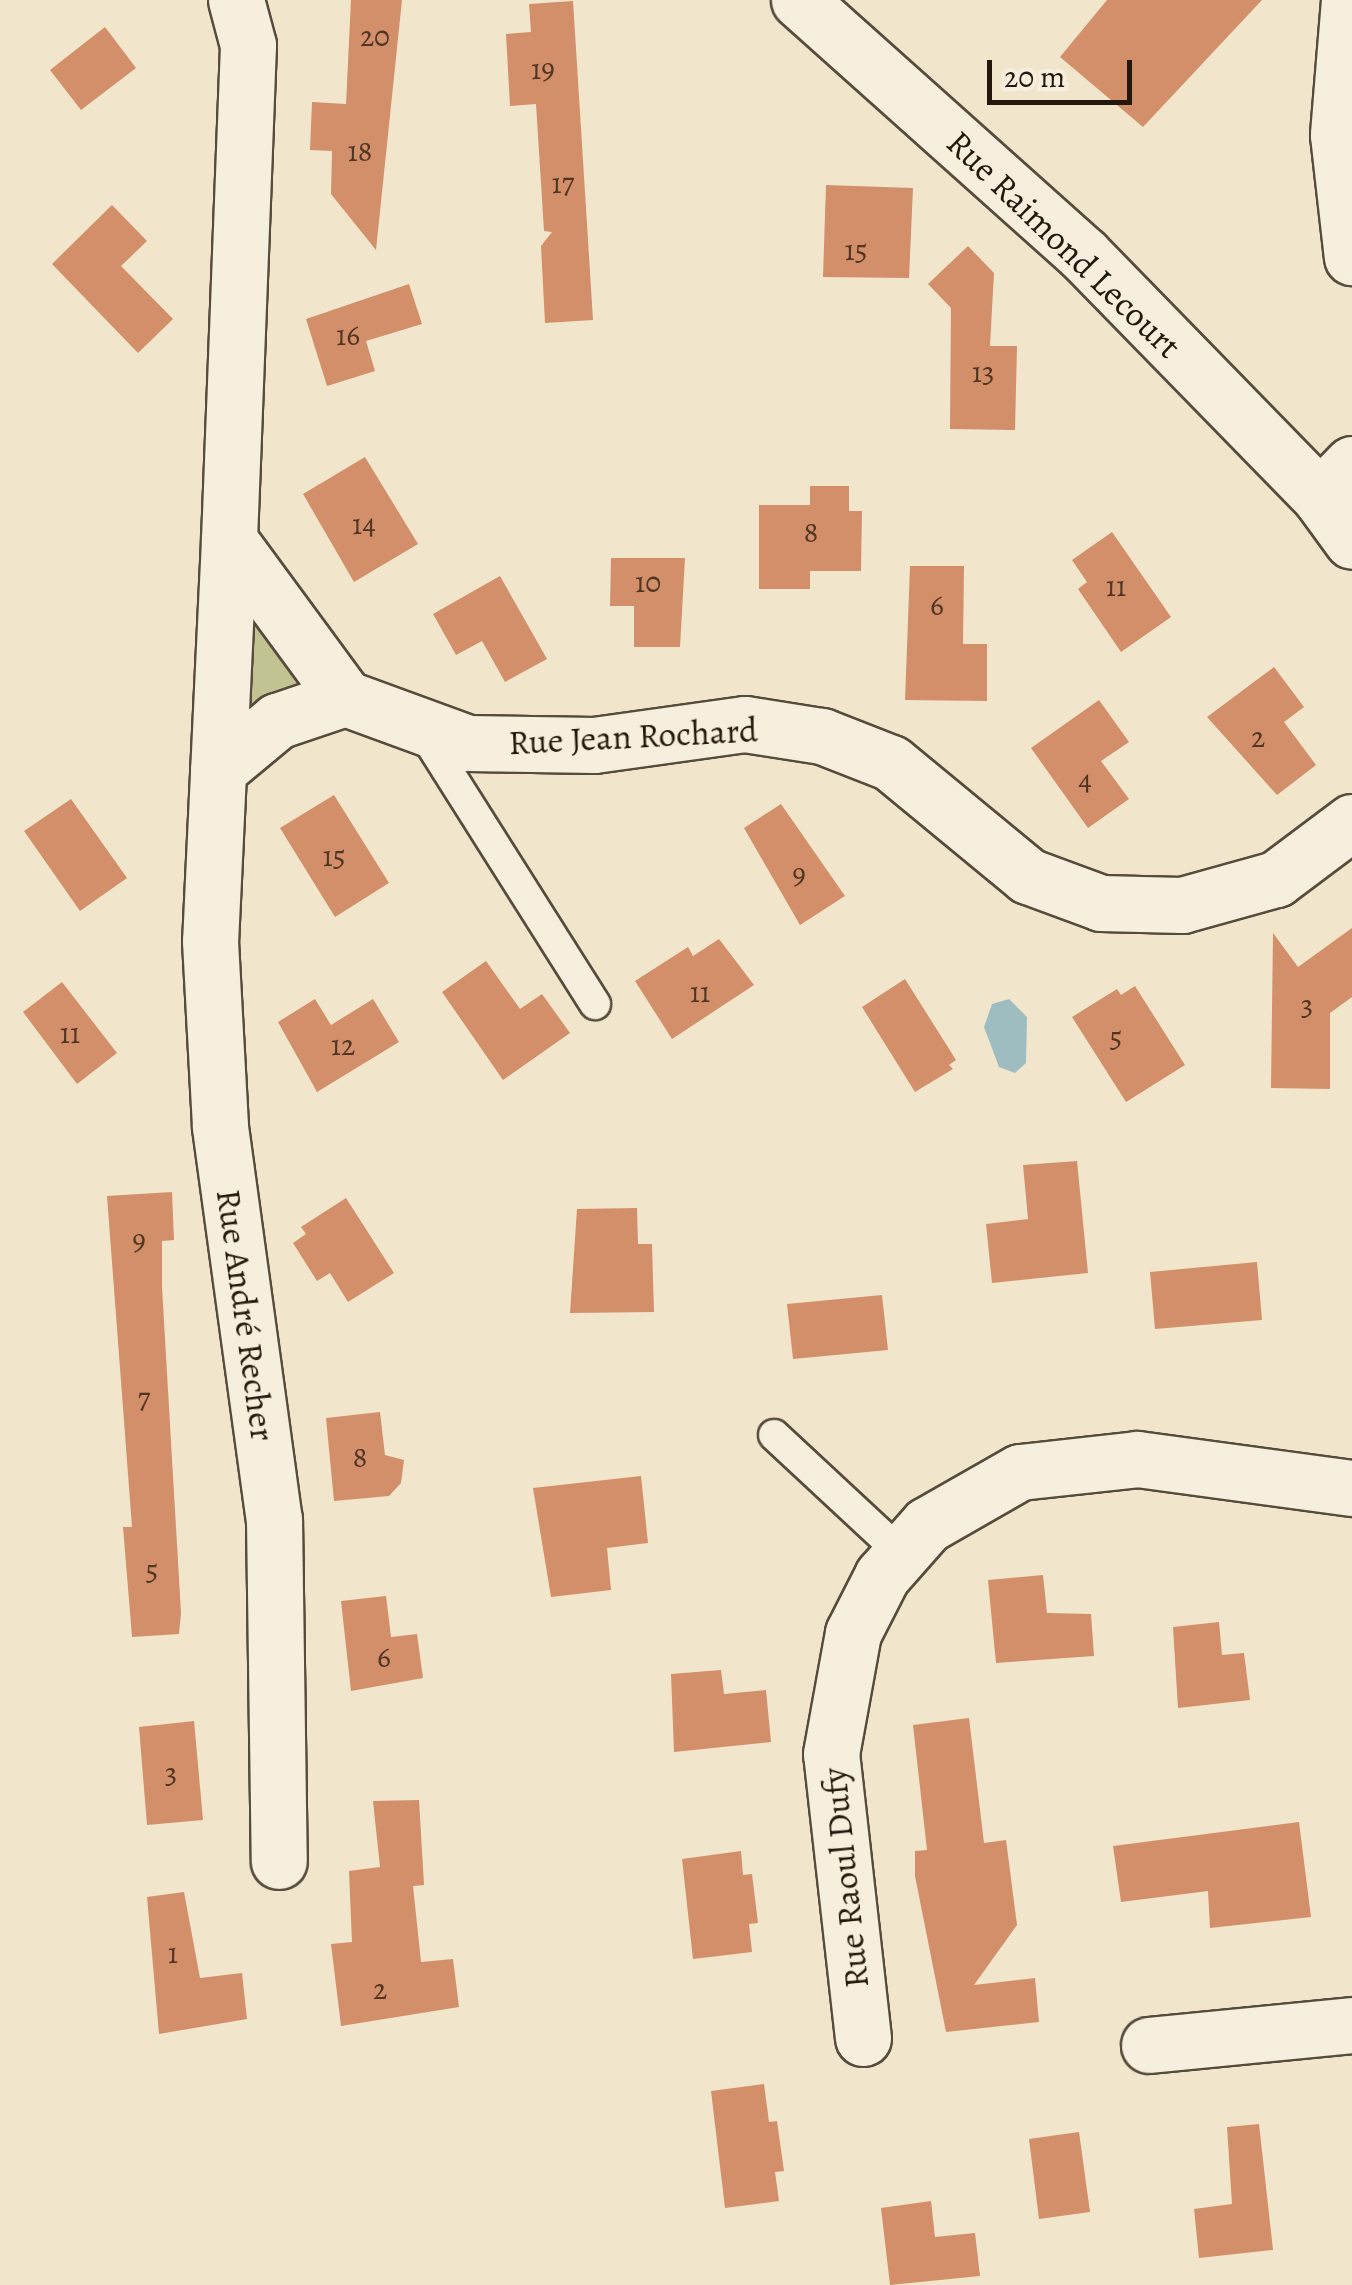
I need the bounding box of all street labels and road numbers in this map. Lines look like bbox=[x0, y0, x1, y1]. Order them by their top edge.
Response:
street label: Rue Raimond Lecourt bbox=[938, 121, 1190, 367]
street label: Rue Jean Rochard bbox=[507, 709, 759, 763]
street label: Rue André Recher bbox=[208, 1186, 284, 1444]
street label: Rue Raoul Dufy bbox=[813, 1766, 877, 1990]

